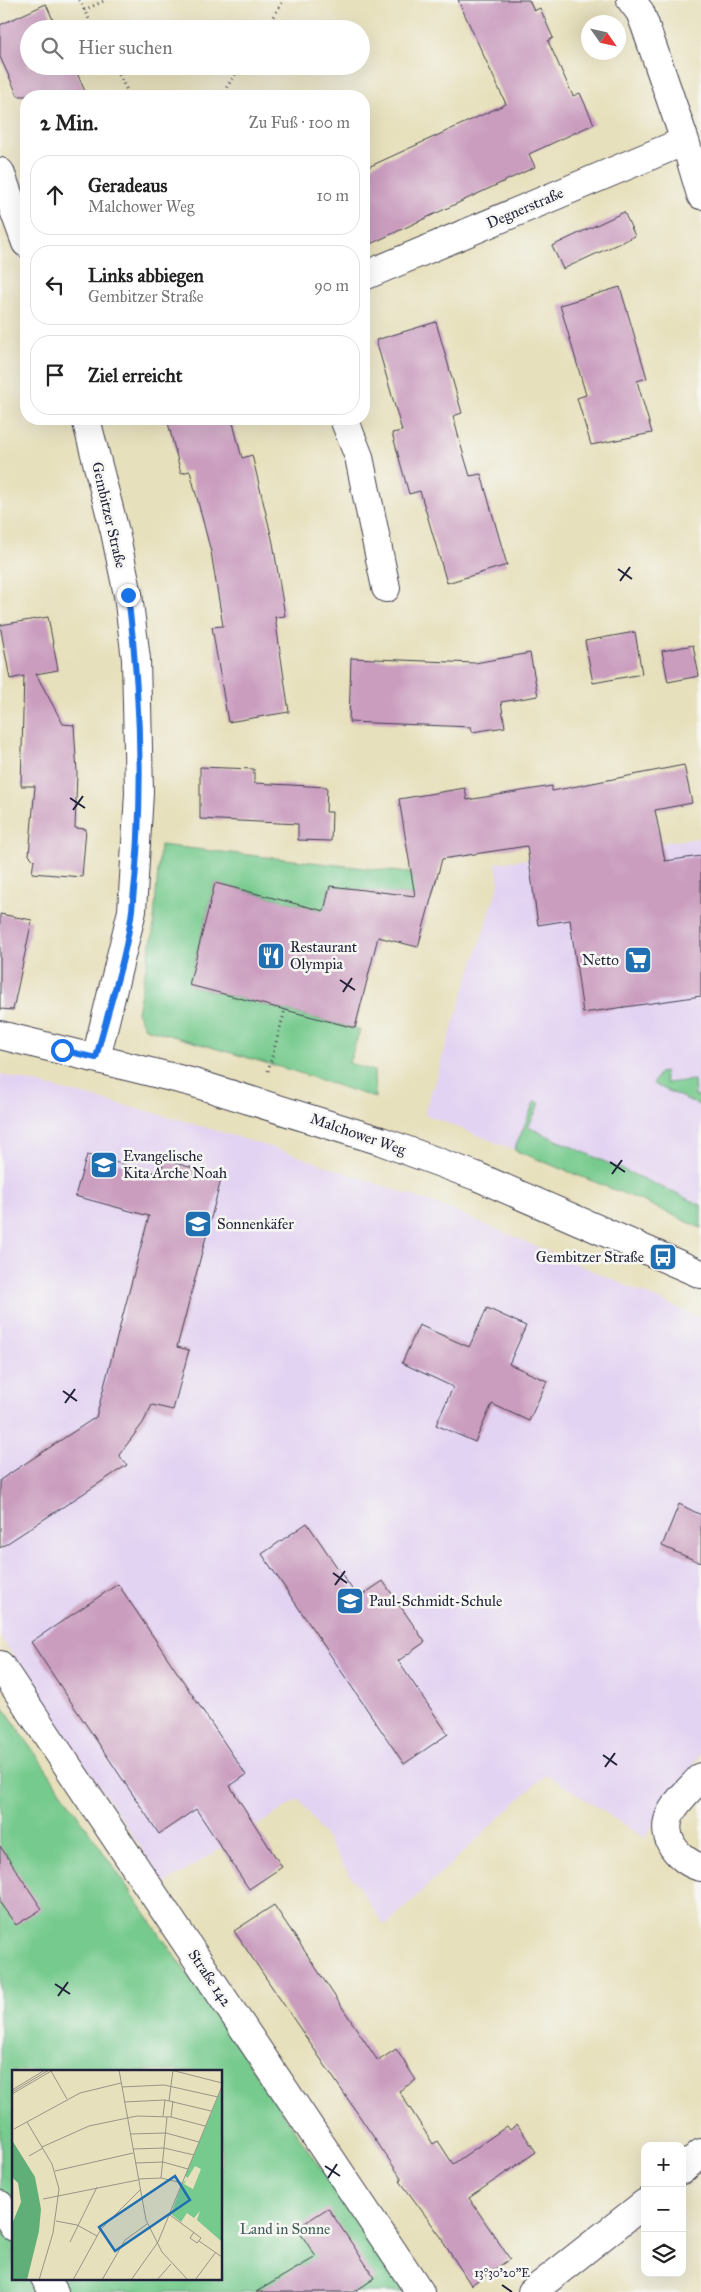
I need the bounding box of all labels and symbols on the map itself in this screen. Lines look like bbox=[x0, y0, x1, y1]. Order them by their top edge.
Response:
north arrow bbox=[581, 15, 626, 60]
street label: Degnerstraße bbox=[484, 184, 566, 232]
street label: Gembitzer Straße bbox=[88, 460, 130, 570]
route end bbox=[117, 584, 140, 607]
place label: Restaurant Olympia bbox=[290, 938, 358, 973]
restaurant icon: Restaurant Olympia bbox=[256, 941, 286, 971]
supermarket icon: Netto bbox=[623, 945, 653, 975]
place label: Netto bbox=[582, 951, 619, 969]
route start bbox=[51, 1039, 74, 1062]
street label: Malchower Weg bbox=[308, 1109, 409, 1159]
place label: Evangelische Kita Arche Noah bbox=[123, 1147, 228, 1182]
school or university icon: Evangelische Kita Arche Noah bbox=[89, 1150, 119, 1180]
school or university icon: Sonnenkäfer bbox=[183, 1209, 213, 1239]
place label: Sonnenkäfer bbox=[217, 1215, 294, 1233]
bus stop icon: Gembitzer Straße bbox=[648, 1242, 678, 1272]
place label: Gembitzer Straße bbox=[536, 1248, 644, 1266]
school or university icon: Paul-Schmidt-Schule bbox=[335, 1586, 365, 1616]
place label: Paul-Schmidt-Schule bbox=[369, 1592, 502, 1610]
street label: Straße 142 bbox=[184, 1946, 236, 2010]
inset map bbox=[12, 2070, 222, 2280]
park label: Land in Sonne bbox=[240, 2220, 330, 2238]
text: 13°30'20"E bbox=[474, 2266, 530, 2280]

